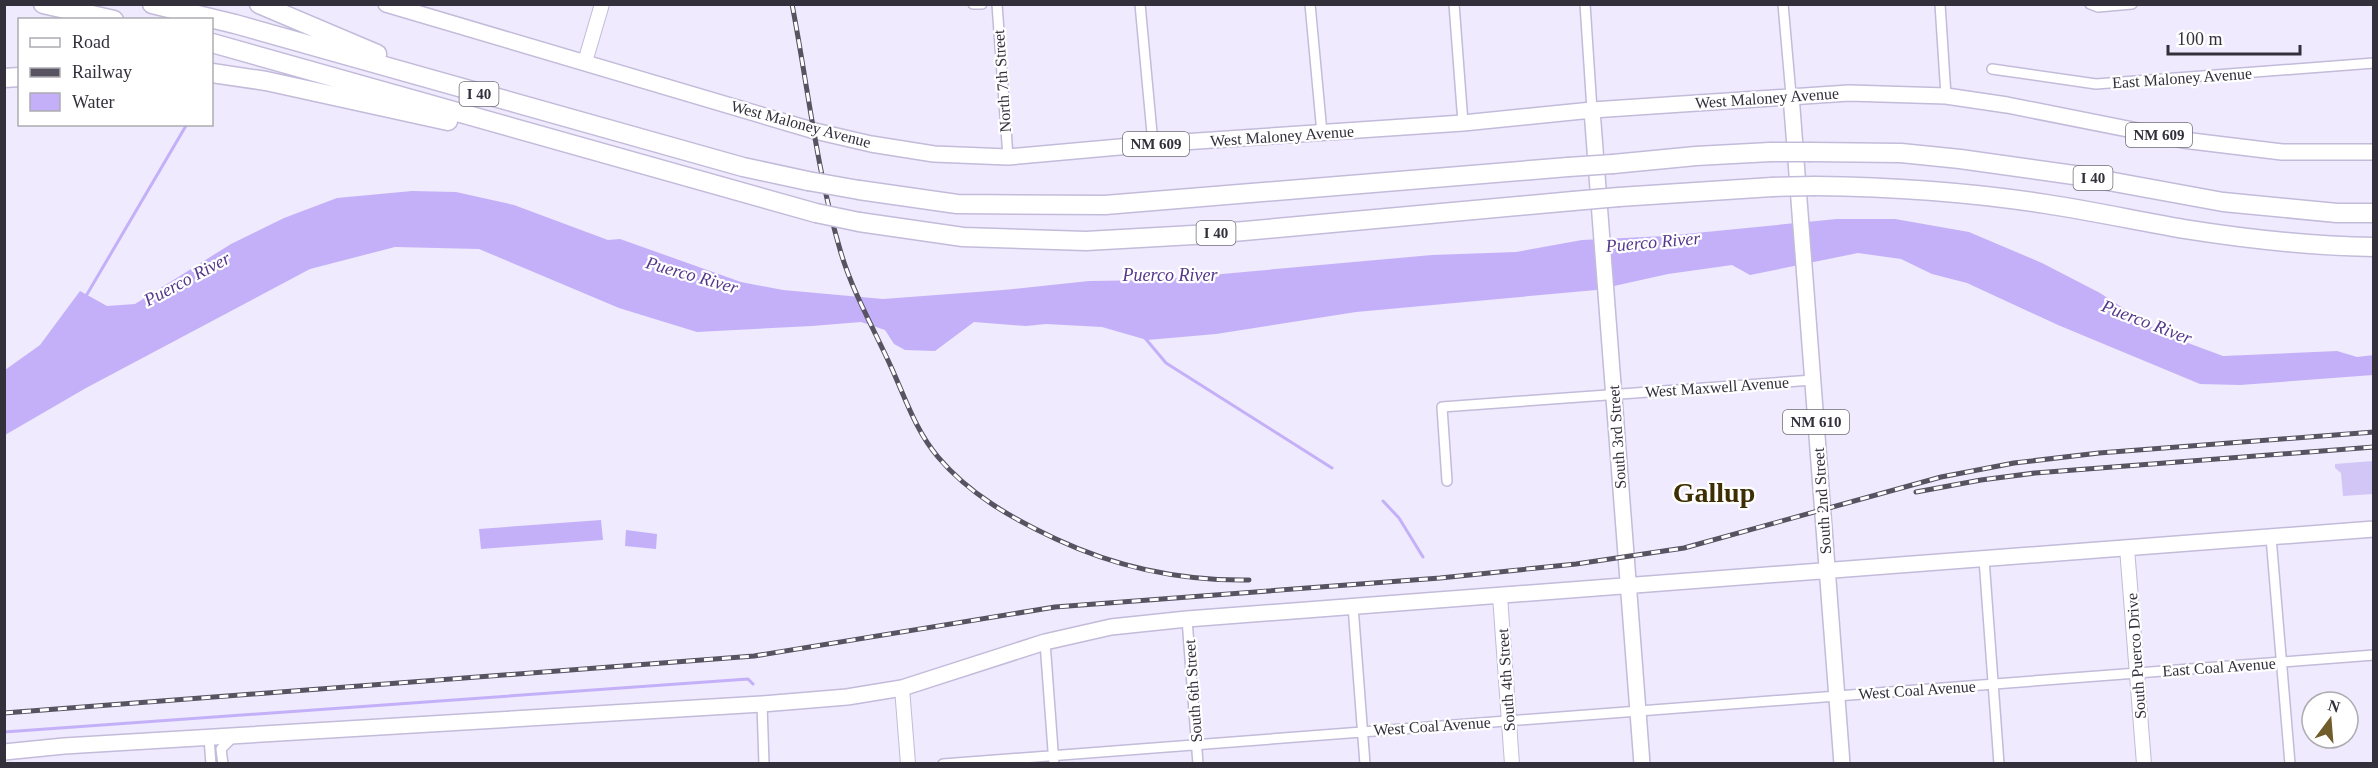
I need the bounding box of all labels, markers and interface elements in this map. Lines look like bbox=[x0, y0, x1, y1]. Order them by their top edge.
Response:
legend bbox=[18, 18, 213, 126]
scale bar bbox=[2168, 18, 2300, 56]
street label: North 7th Street bbox=[990, 28, 1014, 133]
text: 100 m bbox=[2177, 29, 2223, 49]
text: Road bbox=[72, 32, 110, 52]
text: Railway bbox=[72, 62, 132, 82]
street label: East Maloney Avenue bbox=[2112, 65, 2253, 92]
road number: I 40 bbox=[460, 82, 498, 106]
street label: West Maloney Avenue bbox=[1695, 84, 1840, 113]
text: Water bbox=[72, 92, 115, 112]
street label: West Maloney Avenue bbox=[729, 97, 873, 152]
street label: West Maloney Avenue bbox=[1210, 122, 1355, 151]
road number: NM 609 bbox=[2126, 123, 2192, 147]
road number: NM 609 bbox=[1123, 132, 1189, 156]
road number: I 40 bbox=[2074, 166, 2112, 190]
road number: I 40 bbox=[1196, 221, 1236, 245]
water label: Puerco River bbox=[1604, 228, 1702, 256]
water label: Puerco River bbox=[140, 247, 234, 311]
water label: Puerco River bbox=[643, 252, 741, 298]
water label: Puerco River bbox=[1122, 265, 1218, 285]
water label: Puerco River bbox=[2098, 295, 2196, 349]
street label: West Maxwell Avenue bbox=[1645, 373, 1789, 401]
street label: South 3rd Street bbox=[1605, 384, 1629, 489]
road number: NM 610 bbox=[1783, 410, 1849, 434]
street label: South 2nd Street bbox=[1810, 447, 1834, 555]
district label: Gallup bbox=[1673, 477, 1755, 508]
street label: South Puerco Drive bbox=[2123, 592, 2149, 720]
street label: South 4th Street bbox=[1494, 627, 1518, 732]
street label: South 6th Street bbox=[1181, 638, 1205, 743]
street label: East Coal Avenue bbox=[2162, 655, 2276, 679]
street label: West Coal Avenue bbox=[1858, 677, 1976, 703]
north arrow bbox=[2300, 690, 2360, 750]
text: N bbox=[2326, 696, 2342, 716]
street label: West Coal Avenue bbox=[1373, 713, 1491, 739]

